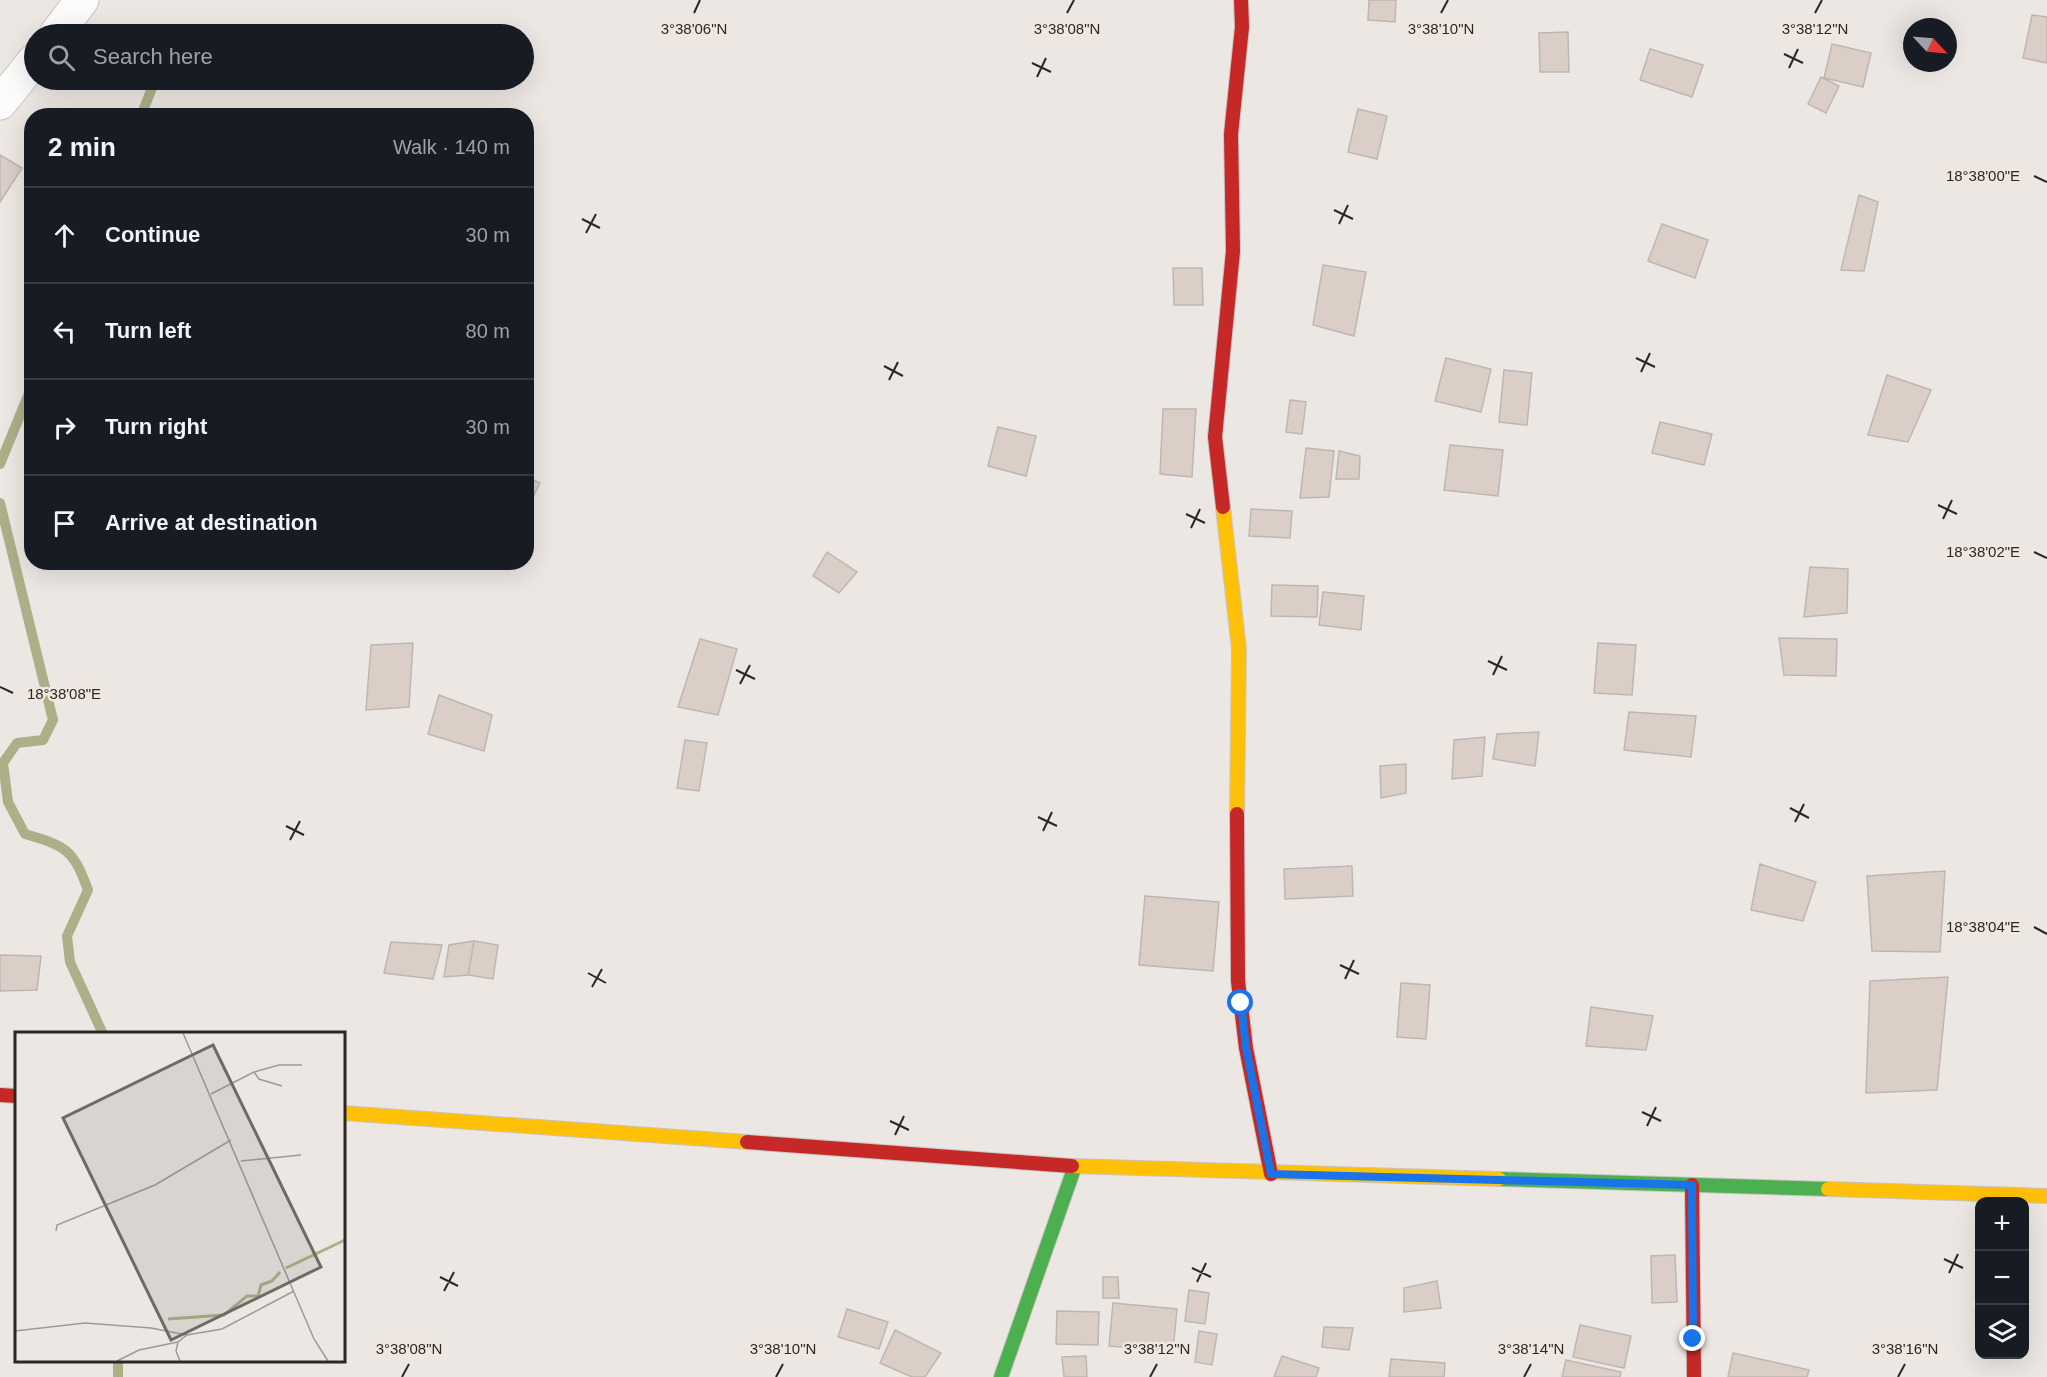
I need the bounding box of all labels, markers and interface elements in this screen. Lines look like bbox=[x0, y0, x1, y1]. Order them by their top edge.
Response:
north arrow bbox=[1903, 18, 1957, 72]
text: 3°38'06"N bbox=[661, 20, 727, 37]
text: 3°38'08"N bbox=[1034, 20, 1100, 37]
text: 3°38'10"N bbox=[1408, 20, 1474, 37]
text: 3°38'12"N bbox=[1782, 20, 1848, 37]
search box bbox=[24, 24, 534, 90]
icon: search bbox=[45, 41, 78, 74]
text: Search here bbox=[93, 44, 213, 69]
text: 2 min bbox=[48, 132, 116, 162]
text: Walk · 140 m bbox=[393, 136, 510, 158]
text: 18°38'00"E bbox=[1946, 167, 2020, 184]
icon: ahead bbox=[48, 219, 81, 252]
text: Continue bbox=[105, 222, 200, 247]
text: 30 m bbox=[466, 224, 510, 246]
icon: left bbox=[48, 315, 81, 348]
text: Turn left bbox=[105, 318, 191, 343]
text: 80 m bbox=[466, 320, 510, 342]
icon: right bbox=[48, 411, 81, 444]
text: Turn right bbox=[105, 414, 207, 439]
text: 30 m bbox=[466, 416, 510, 438]
icon: arrive bbox=[48, 507, 81, 540]
text: Arrive at destination bbox=[105, 510, 318, 535]
text: 18°38'02"E bbox=[1946, 543, 2020, 560]
text: 18°38'08"E bbox=[27, 685, 101, 702]
text: 18°38'04"E bbox=[1946, 918, 2020, 935]
route start bbox=[1227, 989, 1253, 1015]
inset map bbox=[15, 1032, 345, 1362]
map controls bbox=[1975, 1197, 2029, 1359]
button: + bbox=[1975, 1197, 2029, 1251]
button: − bbox=[1975, 1251, 2029, 1305]
button: layers bbox=[1975, 1305, 2029, 1359]
route end bbox=[1679, 1325, 1705, 1351]
text: 3°38'08"N bbox=[376, 1340, 442, 1357]
text: 3°38'10"N bbox=[750, 1340, 816, 1357]
text: 3°38'12"N bbox=[1124, 1340, 1190, 1357]
text: 3°38'14"N bbox=[1498, 1340, 1564, 1357]
text: 3°38'16"N bbox=[1872, 1340, 1938, 1357]

